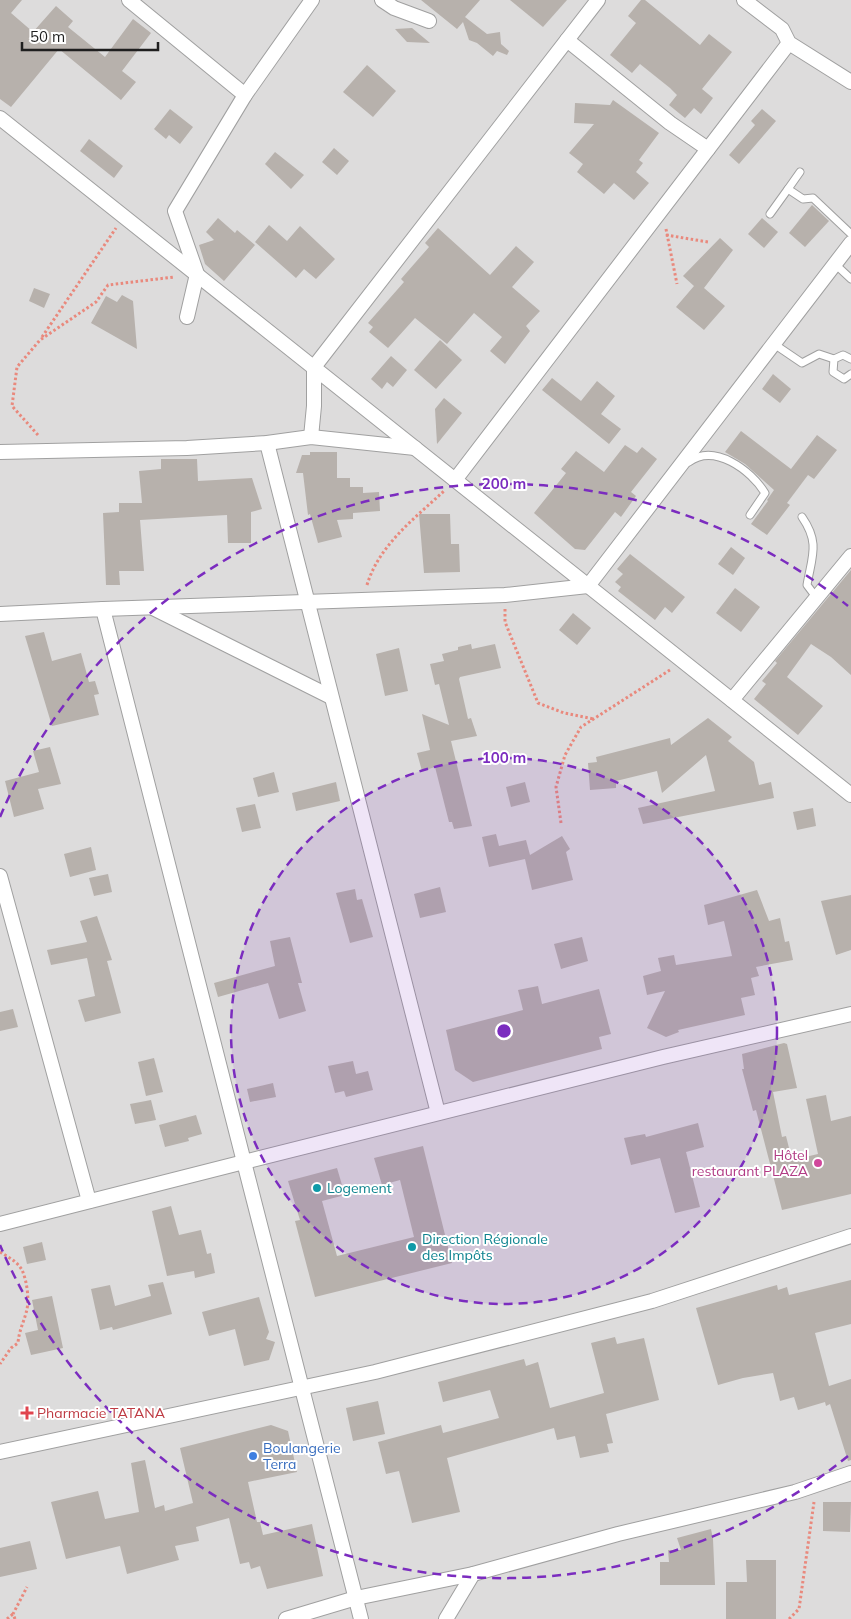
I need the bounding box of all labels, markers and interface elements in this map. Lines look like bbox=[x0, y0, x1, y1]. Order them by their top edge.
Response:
scale bar bbox=[22, 20, 159, 52]
text: 50 m bbox=[30, 27, 65, 46]
text: 200 m bbox=[482, 474, 526, 493]
text: 100 m bbox=[482, 748, 526, 767]
centre of rings bbox=[495, 1022, 513, 1040]
place label: Hôtel restaurant PLAZA bbox=[692, 1146, 809, 1180]
marker: Hôtel restaurant PLAZA bbox=[812, 1157, 824, 1169]
place label: Logement bbox=[327, 1179, 392, 1197]
marker: Logement bbox=[311, 1182, 323, 1194]
place label: Direction Régionale des Impôts bbox=[422, 1230, 548, 1264]
marker: Direction Régionale des Impôts bbox=[406, 1241, 418, 1253]
place label: Pharmacie TATANA bbox=[37, 1404, 166, 1422]
marker: Pharmacie TATANA bbox=[21, 1407, 33, 1419]
place label: Boulangerie Terra bbox=[263, 1439, 341, 1473]
marker: Boulangerie Terra bbox=[247, 1450, 259, 1462]

